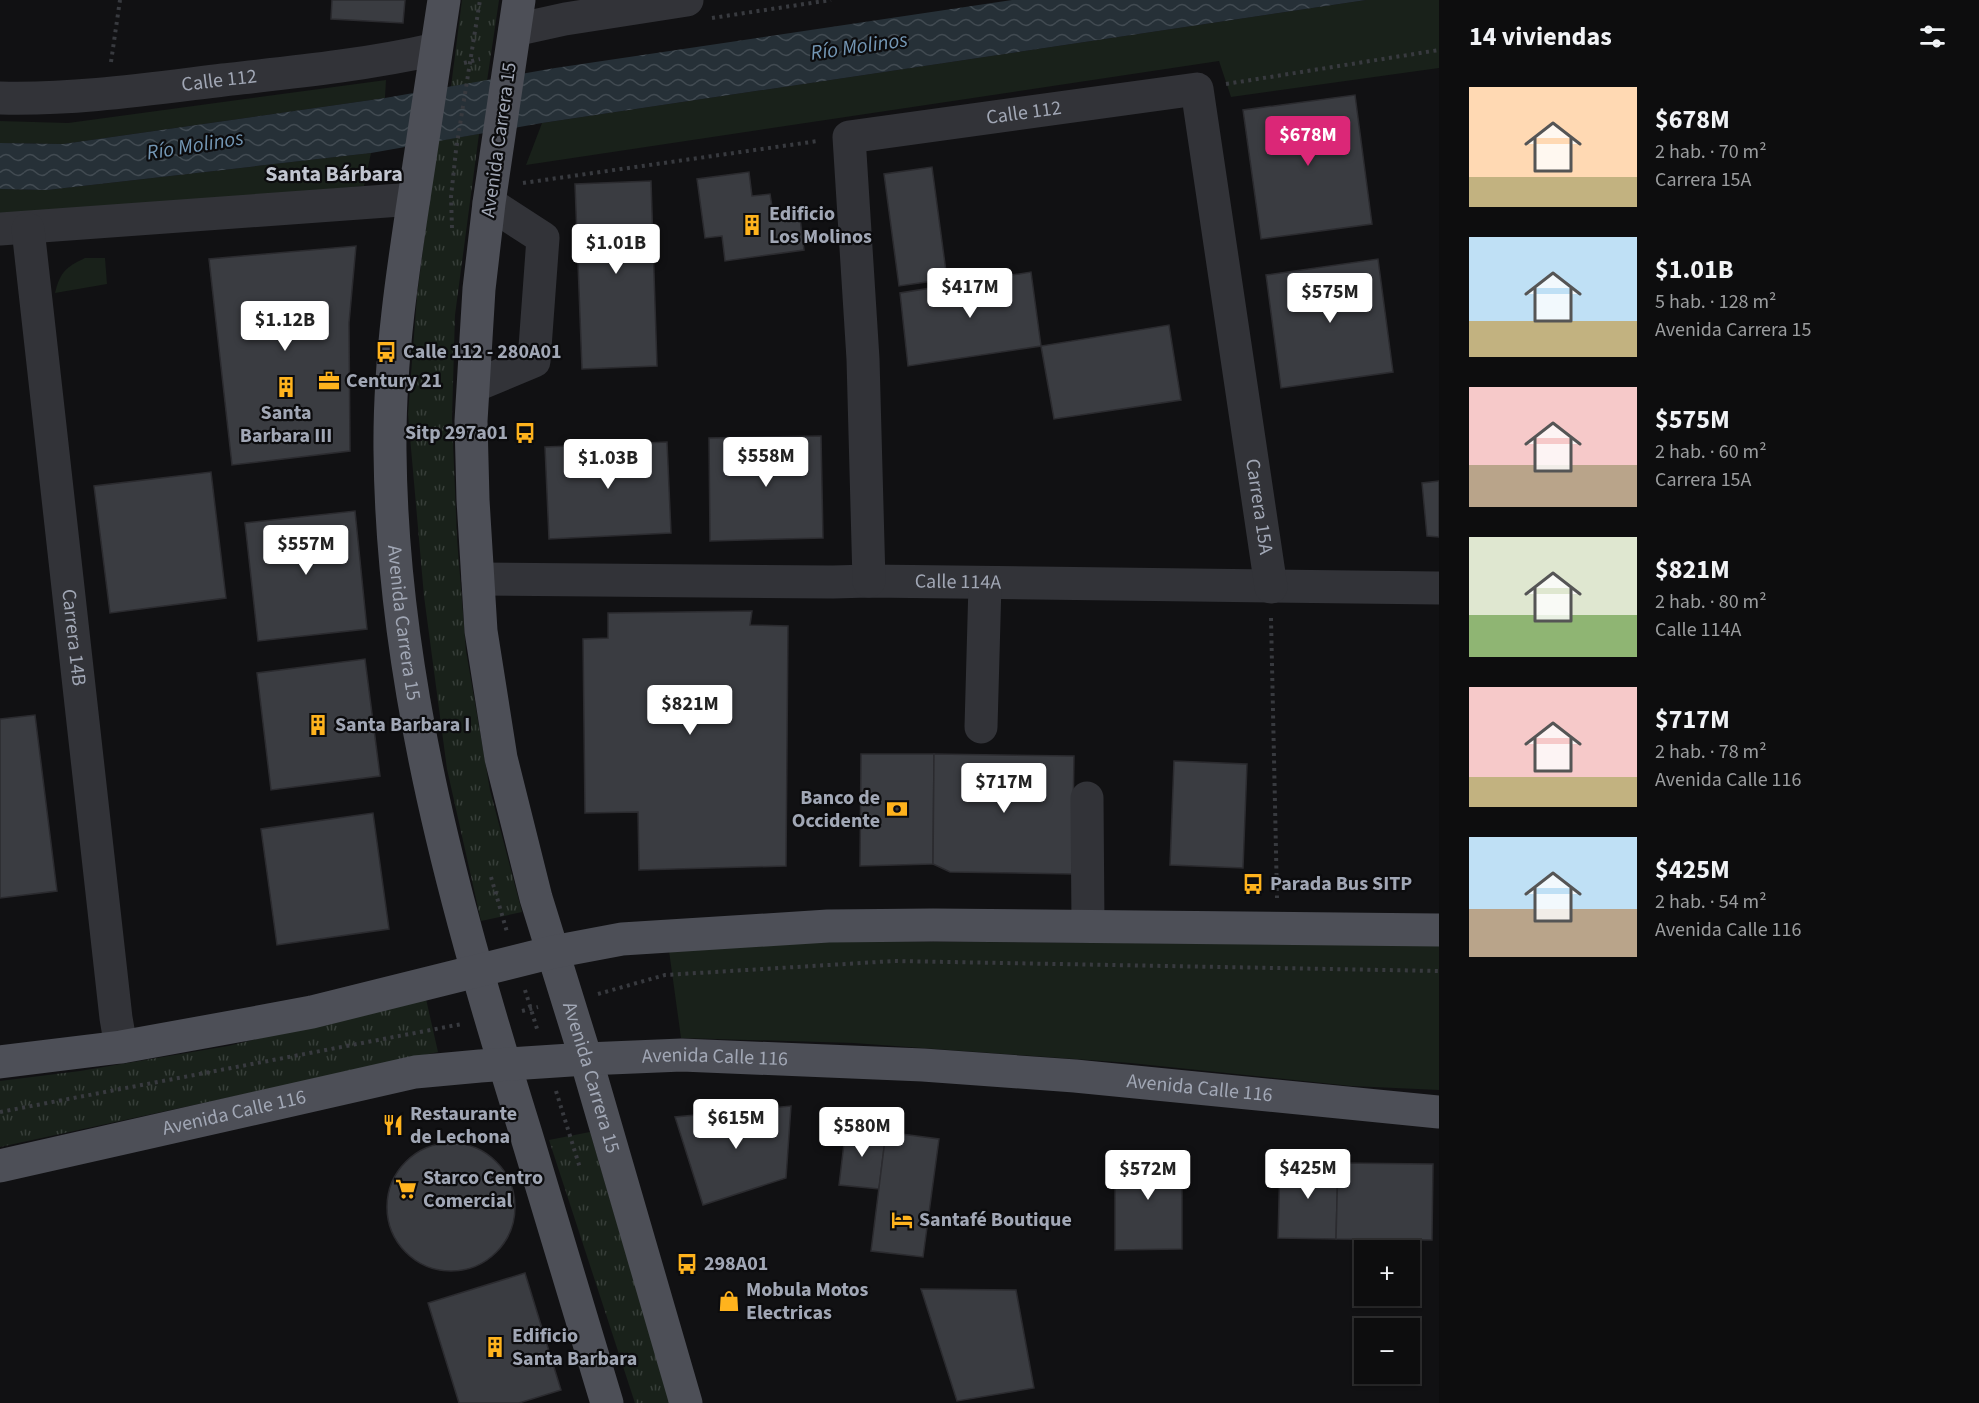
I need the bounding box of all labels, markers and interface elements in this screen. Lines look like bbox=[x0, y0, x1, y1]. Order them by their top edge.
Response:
text: 14 viviendas bbox=[1469, 18, 1612, 55]
icon: filters bbox=[1916, 20, 1949, 53]
water label: Río Molinos bbox=[809, 24, 909, 68]
street label: Avenida Carrera 15 bbox=[474, 61, 524, 219]
street label: Calle 112 bbox=[180, 62, 258, 99]
street label: Calle 112 bbox=[985, 94, 1063, 132]
text: $678M bbox=[1655, 101, 1730, 138]
icon: home bbox=[1517, 111, 1589, 183]
pin: $678M bbox=[1266, 116, 1350, 167]
text: $678M bbox=[1279, 121, 1337, 149]
water label: Río Molinos bbox=[144, 123, 246, 167]
text: 2 hab. · 70 m² bbox=[1655, 138, 1767, 166]
district label: Santa Bárbara bbox=[265, 158, 403, 190]
text: Carrera 15A bbox=[1655, 166, 1751, 194]
place label: Edificio Los Molinos bbox=[769, 200, 872, 251]
building icon: Edificio Los Molinos bbox=[740, 213, 764, 237]
pin: $1.01B bbox=[567, 224, 665, 275]
text: $1.01B bbox=[586, 229, 646, 257]
text: $1.01B bbox=[1655, 251, 1733, 288]
icon: home bbox=[1517, 261, 1589, 333]
pin: $417M bbox=[928, 268, 1012, 319]
text: $417M bbox=[941, 273, 999, 301]
pin: $575M bbox=[1288, 273, 1372, 324]
text: $575M bbox=[1301, 278, 1359, 306]
text: 5 hab. · 128 m² bbox=[1655, 288, 1776, 316]
pin: $1.12B bbox=[236, 301, 334, 352]
text: $1.12B bbox=[255, 306, 315, 334]
text: Avenida Carrera 15 bbox=[1655, 316, 1811, 344]
place label: Calle 112 - 280A01 bbox=[403, 338, 562, 366]
bus stop icon: Calle 112 - 280A01 bbox=[374, 340, 398, 364]
place label: Century 21 bbox=[346, 367, 442, 395]
office icon: Century 21 bbox=[317, 369, 341, 393]
building icon: Santa Barbara III bbox=[274, 375, 298, 399]
place label: Santa Barbara III bbox=[240, 399, 332, 450]
text: $575M bbox=[1655, 401, 1730, 438]
icon: home bbox=[1517, 411, 1589, 483]
place label: Sitp 297a01 bbox=[405, 419, 508, 447]
bus stop icon: Sitp 297a01 bbox=[513, 421, 537, 445]
pin: $558M bbox=[724, 437, 808, 488]
text: 2 hab. · 60 m² bbox=[1655, 438, 1767, 466]
pin: $1.03B bbox=[559, 439, 657, 490]
text: $558M bbox=[737, 442, 795, 470]
text: $1.03B bbox=[578, 444, 638, 472]
street label: Carrera 15A bbox=[1238, 457, 1280, 556]
text: Carrera 15A bbox=[1655, 466, 1751, 494]
pin: $557M bbox=[264, 525, 348, 576]
text: $557M bbox=[277, 530, 335, 558]
street label: Avenida Carrera 15 bbox=[380, 544, 428, 703]
text: $821M bbox=[1655, 551, 1730, 588]
icon: home bbox=[1517, 561, 1589, 633]
street label: Calle 114A bbox=[915, 568, 1001, 597]
street label: Carrera 14B bbox=[54, 588, 93, 687]
text: 2 hab. · 80 m² bbox=[1655, 588, 1767, 616]
text: Calle 114A bbox=[1655, 616, 1741, 644]
pin: $821M bbox=[648, 685, 732, 736]
text: $821M bbox=[661, 690, 719, 718]
text: $717M bbox=[1655, 701, 1730, 738]
place label: Santa Barbara I bbox=[335, 711, 470, 739]
icon: home bbox=[1517, 711, 1589, 783]
building icon: Santa Barbara I bbox=[306, 713, 330, 737]
text: 2 hab. · 78 m² bbox=[1655, 738, 1767, 766]
pin: $717M bbox=[962, 763, 1046, 814]
text: Avenida Calle 116 bbox=[1655, 766, 1801, 794]
text: $717M bbox=[975, 768, 1033, 796]
place label: Banco de Occidente bbox=[792, 784, 880, 835]
bank icon: Banco de Occidente bbox=[885, 797, 909, 821]
text: $425M bbox=[1655, 851, 1730, 888]
icon: home bbox=[1517, 861, 1589, 933]
place label: Parada Bus SITP bbox=[1270, 870, 1412, 898]
bus stop icon: Parada Bus SITP bbox=[1241, 872, 1265, 896]
text: 2 hab. · 54 m² bbox=[1655, 888, 1767, 916]
text: Avenida Calle 116 bbox=[1655, 916, 1801, 944]
street label: Avenida Carrera 15 bbox=[555, 998, 627, 1157]
street label: Avenida Calle 116 bbox=[641, 1041, 789, 1073]
street label: Avenida Calle 116 bbox=[1125, 1067, 1274, 1109]
street label: Avenida Calle 116 bbox=[160, 1083, 309, 1143]
pin: $615M bbox=[694, 1099, 778, 1150]
place label: Restaurante de Lechona bbox=[410, 1100, 517, 1151]
text: $615M bbox=[707, 1104, 765, 1132]
pin: $580M bbox=[820, 1107, 904, 1158]
text: $580M bbox=[833, 1112, 891, 1140]
restaurant icon: Restaurante de Lechona bbox=[381, 1113, 405, 1137]
pin: $425M bbox=[1266, 1149, 1350, 1200]
pin: $572M bbox=[1106, 1150, 1190, 1201]
text: $425M bbox=[1279, 1154, 1337, 1182]
text: $572M bbox=[1119, 1155, 1177, 1183]
place label: Starco Centro Comercial bbox=[423, 1164, 543, 1215]
supermarket icon: Starco Centro Comercial bbox=[394, 1177, 418, 1201]
place label: Santafé Boutique bbox=[919, 1206, 1072, 1234]
hotel icon: Santafé Boutique bbox=[890, 1208, 914, 1232]
map controls bbox=[1354, 1240, 1420, 1384]
button: + bbox=[1354, 1240, 1420, 1306]
place label: 298A01 bbox=[704, 1250, 768, 1278]
bus stop icon: 298A01 bbox=[675, 1252, 699, 1276]
place label: Mobula Motos Electricas bbox=[746, 1276, 869, 1327]
shop icon: Mobula Motos Electricas bbox=[717, 1289, 741, 1313]
button: − bbox=[1354, 1318, 1420, 1384]
place label: Edificio Santa Barbara bbox=[512, 1322, 637, 1373]
building icon: Edificio Santa Barbara bbox=[483, 1335, 507, 1359]

